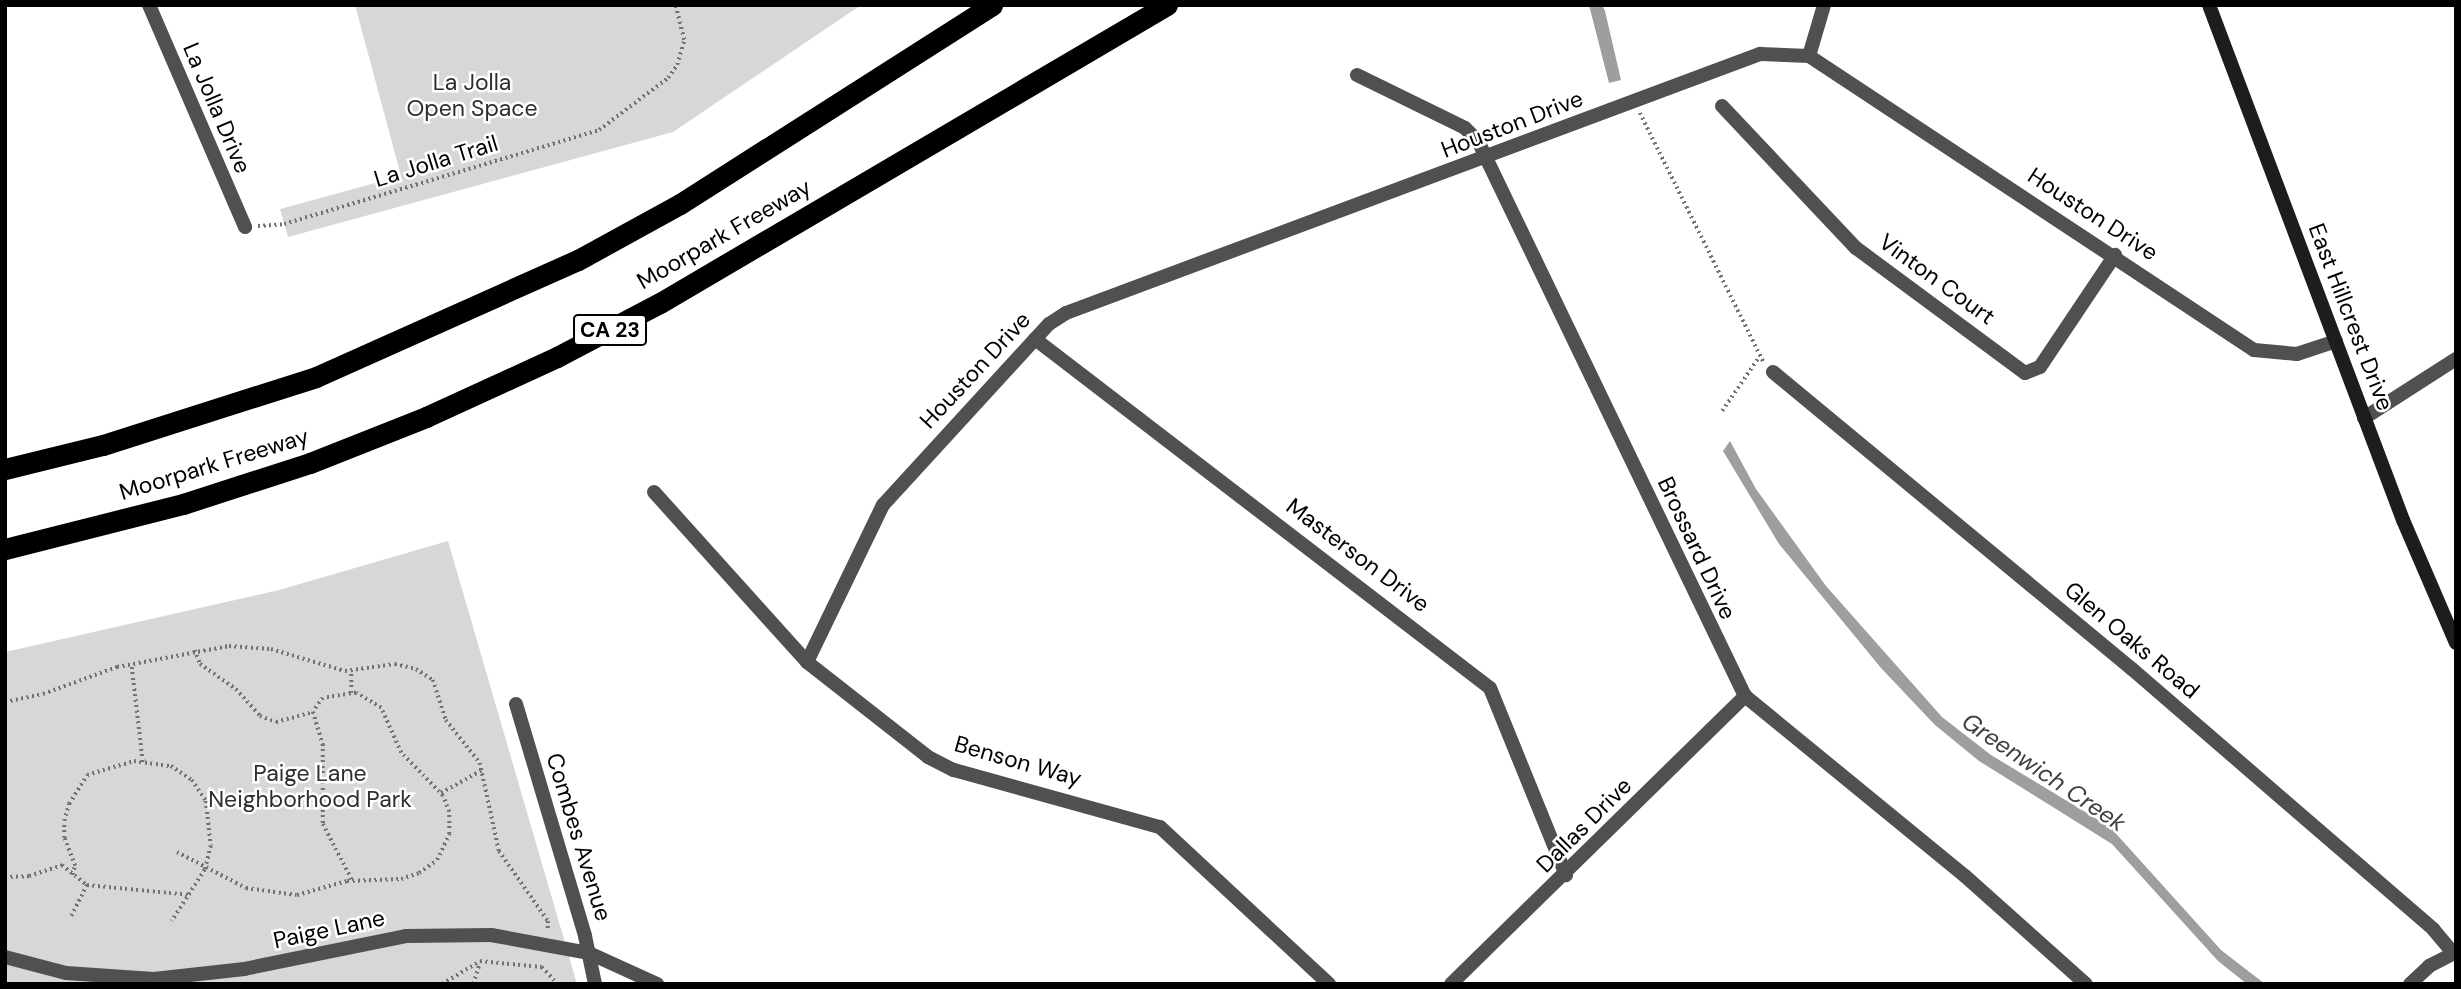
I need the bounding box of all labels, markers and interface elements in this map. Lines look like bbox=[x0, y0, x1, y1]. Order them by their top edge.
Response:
street label: La Jolla Drive bbox=[177, 39, 257, 177]
park label: La Jolla Open Space bbox=[406, 68, 538, 122]
street label: Houston Drive bbox=[1437, 84, 1587, 164]
street label: La Jolla Trail bbox=[371, 129, 501, 193]
street label: Houston Drive bbox=[2023, 162, 2163, 266]
street label: Moorpark Freeway bbox=[632, 173, 816, 295]
street label: East Hillcrest Drive bbox=[2303, 220, 2399, 414]
street label: Vinton Court bbox=[1874, 228, 2000, 330]
street label: Houston Drive bbox=[914, 306, 1036, 434]
road number: CA 23 bbox=[572, 312, 648, 348]
street label: Moorpark Freeway bbox=[116, 422, 312, 506]
street label: Brossard Drive bbox=[1652, 472, 1742, 624]
street label: Masterson Drive bbox=[1281, 492, 1435, 618]
street label: Glen Oaks Road bbox=[2059, 576, 2205, 704]
water label: Greenwich Creek bbox=[1957, 706, 2131, 838]
street label: Benson Way bbox=[951, 730, 1085, 792]
street label: Combes Avenue bbox=[540, 750, 618, 924]
park label: Paige Lane Neighborhood Park bbox=[208, 759, 412, 813]
street label: Dallas Drive bbox=[1531, 772, 1637, 878]
street label: Paige Lane bbox=[271, 904, 387, 954]

